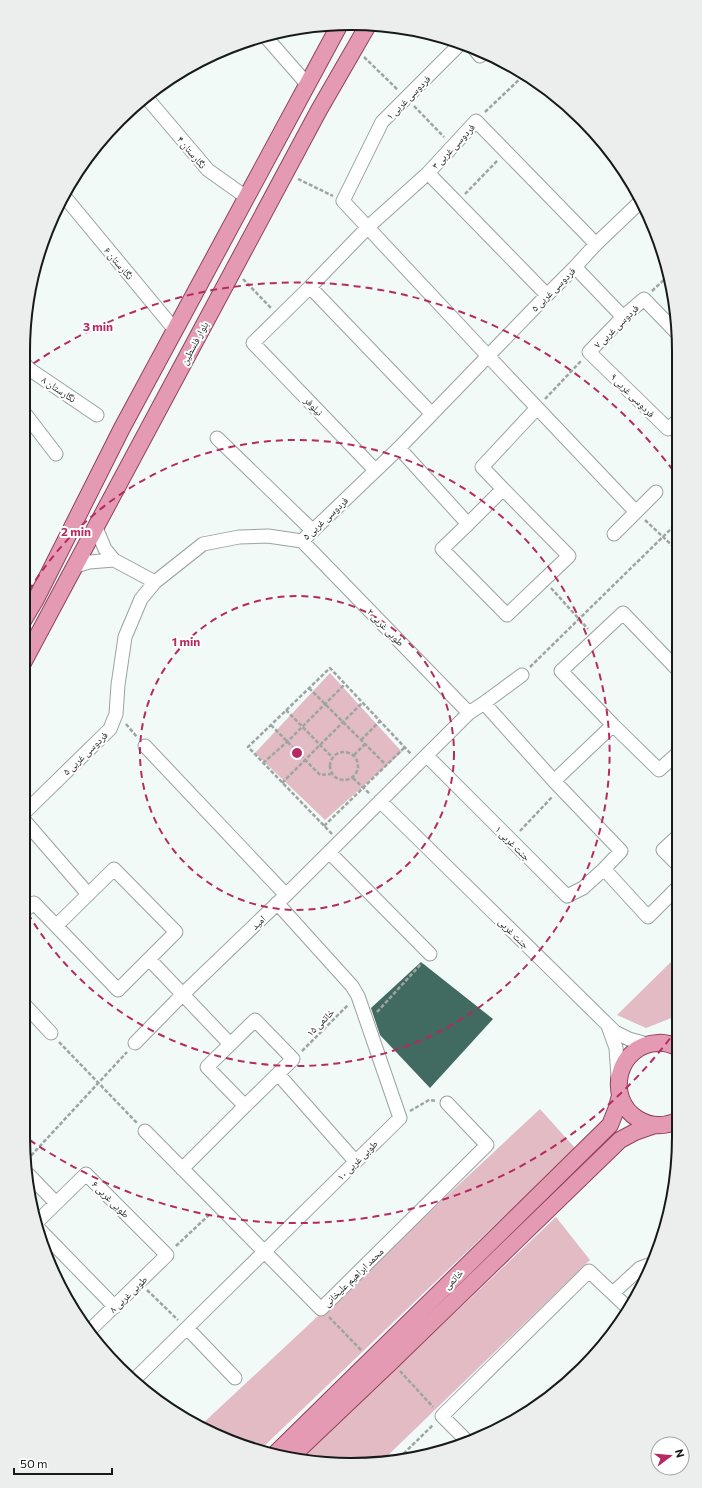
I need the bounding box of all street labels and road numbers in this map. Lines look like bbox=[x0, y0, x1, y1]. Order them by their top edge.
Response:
street label: فردوسی غربی ۱ bbox=[383, 72, 433, 122]
street label: فردوسی غربی ۳ bbox=[429, 121, 478, 172]
street label: نگارستان ۴ bbox=[174, 133, 209, 172]
street label: نگارستان ۶ bbox=[101, 244, 136, 283]
street label: فردوسی غربی ۵ bbox=[528, 264, 578, 314]
street label: فردوسی غربی ۷ bbox=[591, 302, 642, 351]
street label: بلوار فلسطین bbox=[178, 319, 211, 367]
street label: فردوسی غربی ۹ bbox=[608, 370, 658, 420]
street label: نگارستان ۸ bbox=[39, 373, 79, 406]
street label: نیلوفر bbox=[301, 393, 326, 418]
street label: فردوسی غربی ۵ bbox=[300, 494, 351, 543]
street label: طوبی غربی ۲ bbox=[364, 606, 407, 649]
street label: فردوسی غربی ۵ bbox=[60, 729, 111, 778]
street label: جنت غربی ۱ bbox=[492, 823, 533, 864]
street label: امید bbox=[248, 912, 268, 932]
street label: جنت غربی bbox=[496, 915, 532, 952]
street label: خاتمی ۱۵ bbox=[304, 1005, 337, 1039]
street label: طوبی غربی ۱۰ bbox=[334, 1137, 381, 1183]
street label: طوبی غربی ۶ bbox=[89, 1178, 132, 1221]
street label: محمد ابراهیم علیخانی bbox=[320, 1245, 387, 1310]
street label: خاتمی bbox=[441, 1266, 467, 1292]
street label: طوبی غربی ۸ bbox=[107, 1273, 150, 1316]

